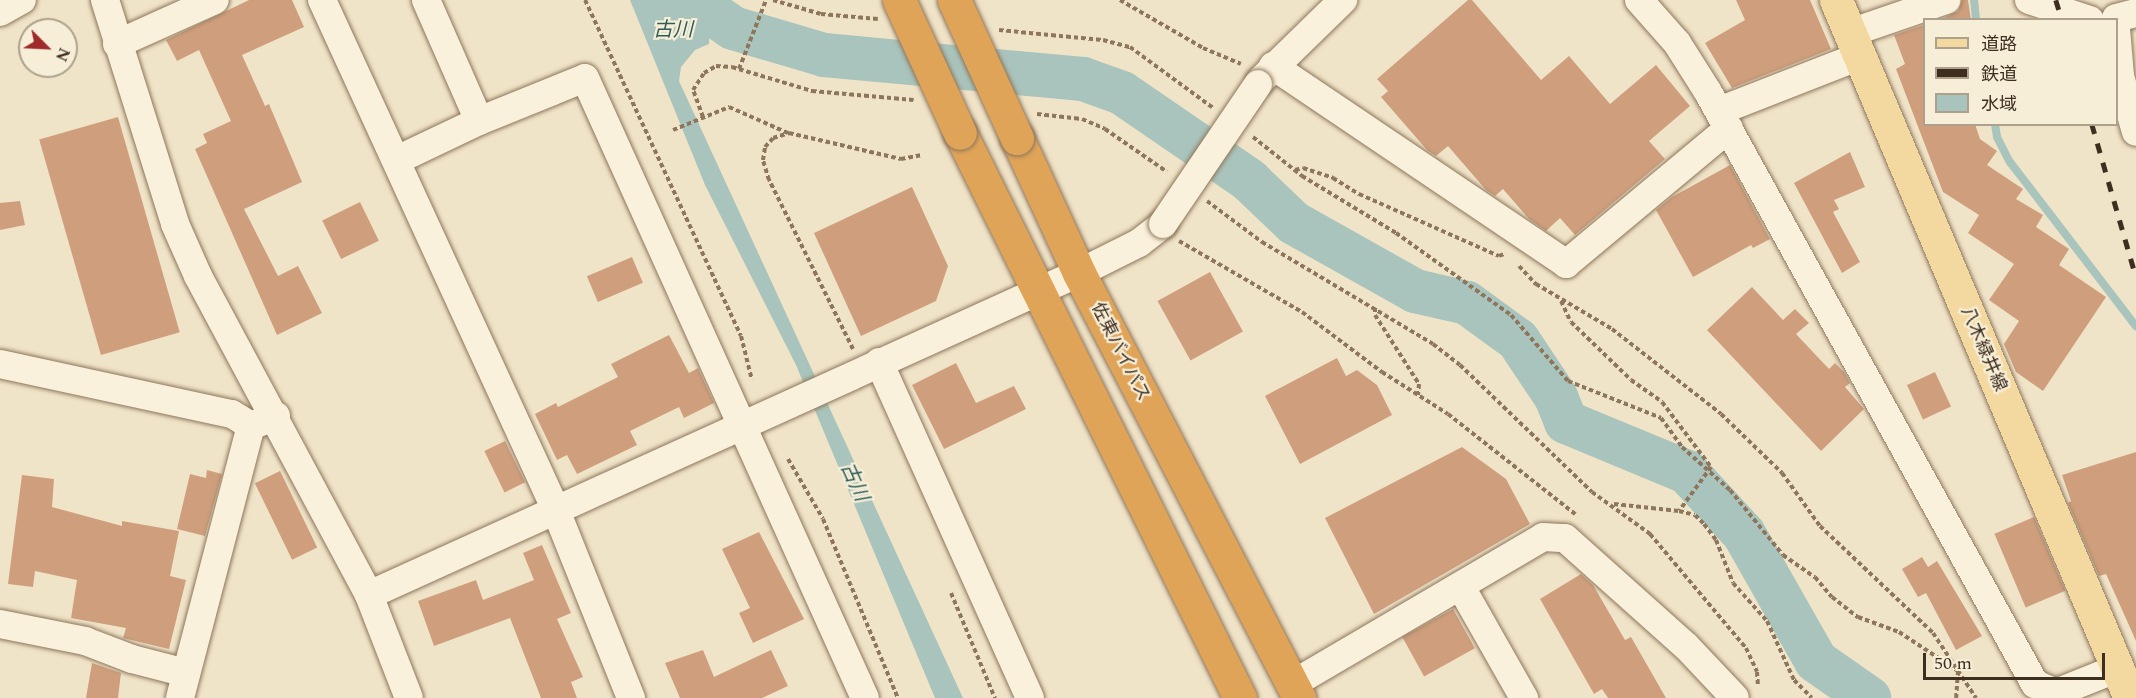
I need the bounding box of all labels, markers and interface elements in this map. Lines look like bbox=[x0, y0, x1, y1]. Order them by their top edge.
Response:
north arrow bbox=[18, 18, 78, 78]
water label: 古川 bbox=[653, 18, 693, 42]
legend bbox=[1923, 18, 2118, 126]
text: 道路 bbox=[1981, 31, 2017, 58]
text: N bbox=[49, 44, 76, 65]
text: 鉄道 bbox=[1981, 61, 2017, 88]
text: 水域 bbox=[1981, 91, 2017, 118]
street label: 佐東バイパス bbox=[1086, 299, 1154, 405]
street label: 八木緑井線 bbox=[1955, 303, 2011, 395]
water label: 古川 bbox=[835, 459, 873, 505]
scale bar bbox=[1926, 641, 2108, 679]
text: 50 m bbox=[1934, 650, 1972, 677]

